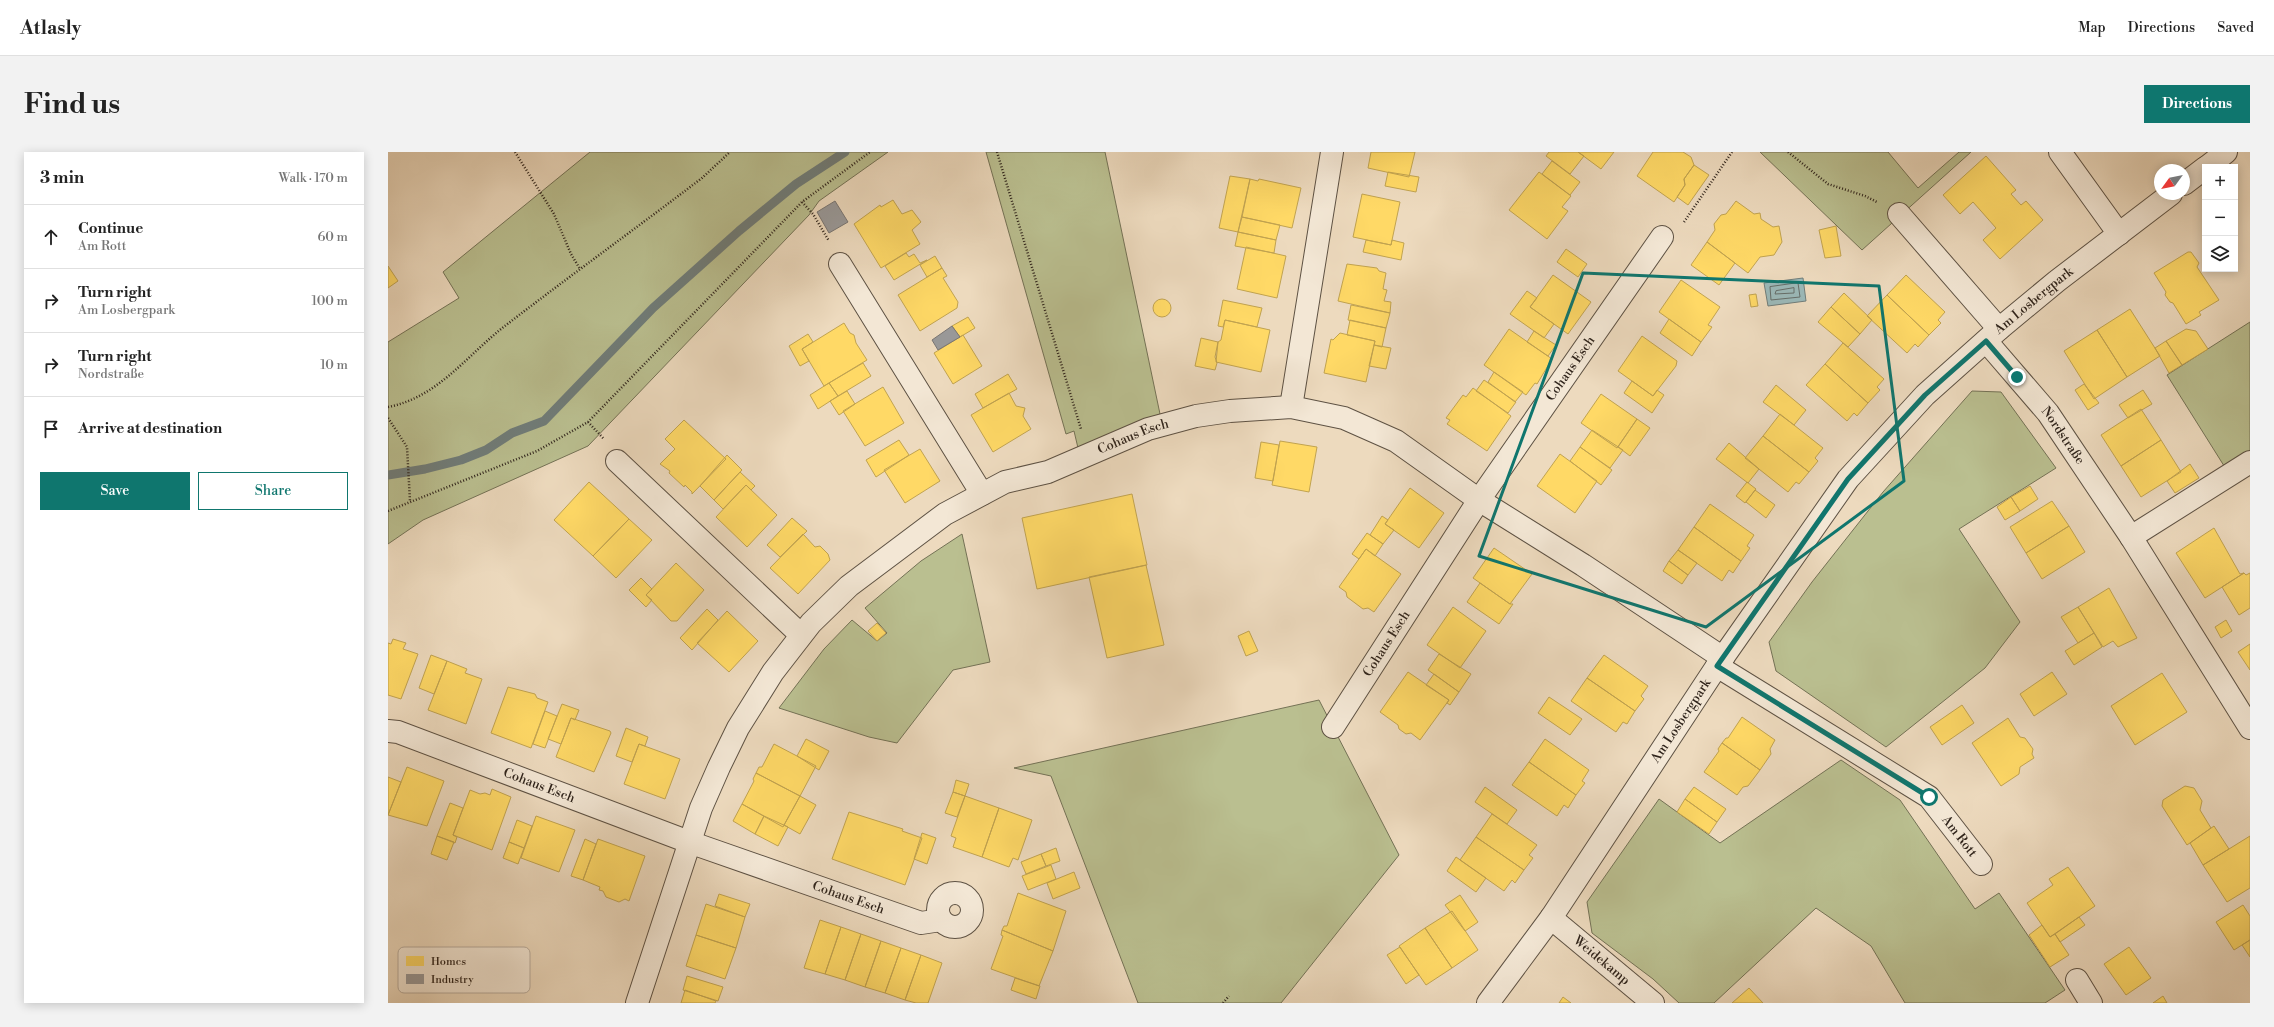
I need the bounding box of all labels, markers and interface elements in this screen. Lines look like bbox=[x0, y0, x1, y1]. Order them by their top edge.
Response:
text: Atlasly bbox=[20, 16, 81, 40]
text: Map bbox=[2078, 19, 2106, 37]
text: Directions bbox=[2128, 19, 2195, 37]
text: Saved bbox=[2217, 19, 2254, 37]
button: Directions bbox=[2144, 85, 2250, 123]
text: Find us bbox=[24, 87, 120, 122]
north arrow bbox=[2154, 164, 2190, 200]
map controls bbox=[2202, 164, 2238, 272]
button: + bbox=[2202, 164, 2238, 200]
text: 3 min bbox=[40, 167, 84, 189]
text: Walk · 170 m bbox=[278, 170, 348, 186]
button: − bbox=[2202, 200, 2238, 236]
text: Continue bbox=[78, 219, 143, 238]
icon: ahead bbox=[40, 226, 62, 248]
text: 60 m bbox=[317, 229, 348, 245]
button: layers bbox=[2202, 236, 2238, 272]
text: Am Rott bbox=[78, 238, 126, 254]
street label: Am Losbergpark bbox=[1990, 263, 2077, 338]
text: Turn right bbox=[78, 283, 152, 302]
icon: right bbox=[40, 290, 62, 312]
text: 100 m bbox=[312, 293, 348, 309]
text: Am Losbergpark bbox=[78, 302, 175, 318]
street label: Cohaus Esch bbox=[1542, 333, 1599, 404]
text: Turn right bbox=[78, 347, 152, 366]
icon: right bbox=[40, 354, 62, 376]
text: 10 m bbox=[320, 357, 348, 373]
text: Nordstraße bbox=[78, 366, 144, 382]
route end bbox=[2008, 368, 2026, 386]
street label: Nordstraße bbox=[2038, 403, 2088, 468]
street label: Cohaus Esch bbox=[1095, 416, 1171, 458]
icon: arrive bbox=[40, 418, 62, 440]
text: Arrive at destination bbox=[78, 419, 222, 438]
button: Save bbox=[40, 472, 190, 510]
button: Share bbox=[198, 472, 348, 510]
street label: Cohaus Esch bbox=[1359, 608, 1414, 680]
street label: Am Losbergpark bbox=[1647, 675, 1715, 767]
street label: Cohaus Esch bbox=[501, 765, 577, 806]
route start bbox=[1920, 788, 1938, 806]
street label: Am Rott bbox=[1938, 812, 1981, 861]
street label: Cohaus Esch bbox=[810, 878, 887, 918]
street label: Weidekamp bbox=[1570, 932, 1633, 988]
legend bbox=[398, 947, 530, 993]
text: Homes bbox=[431, 955, 466, 969]
text: Industry bbox=[431, 973, 474, 987]

